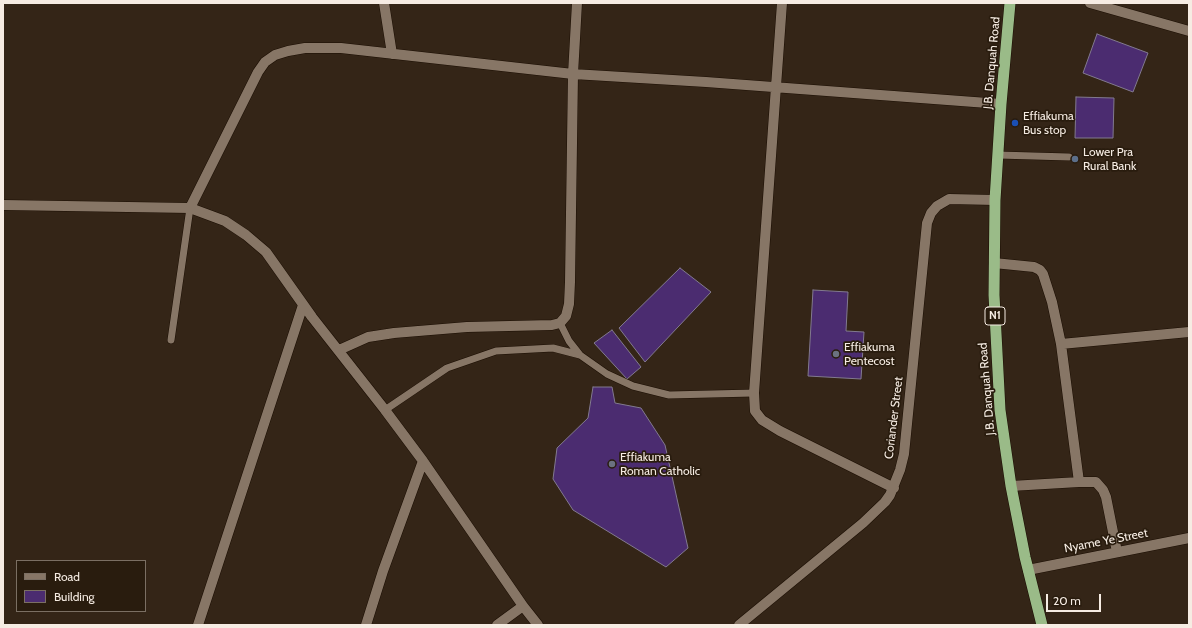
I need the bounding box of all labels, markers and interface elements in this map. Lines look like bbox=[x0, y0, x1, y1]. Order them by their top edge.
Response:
street label: J.B. Danquah Road bbox=[981, 16, 1003, 110]
place label: Effiakuma Bus stop bbox=[1023, 109, 1074, 137]
marker: Effiakuma Bus stop bbox=[1010, 118, 1020, 128]
place label: Lower Pra Rural Bank bbox=[1083, 145, 1136, 173]
marker: Lower Pra Rural Bank bbox=[1070, 154, 1080, 164]
road number: N1 bbox=[985, 307, 1005, 325]
place label: Effiakuma Pentecost bbox=[844, 340, 895, 368]
street label: J.B. Danquah Road bbox=[976, 342, 998, 436]
marker: Effiakuma Pentecost bbox=[831, 349, 841, 359]
street label: Coriander Street bbox=[882, 376, 906, 460]
place label: Effiakuma Roman Catholic bbox=[620, 450, 700, 478]
marker: Effiakuma Roman Catholic bbox=[607, 459, 617, 469]
street label: Nyame Ye Street bbox=[1063, 526, 1149, 556]
legend bbox=[16, 560, 146, 612]
text: Road bbox=[54, 569, 80, 584]
scale bar bbox=[1048, 586, 1103, 612]
text: Building bbox=[54, 589, 95, 604]
text: 20 m bbox=[1053, 593, 1081, 608]

